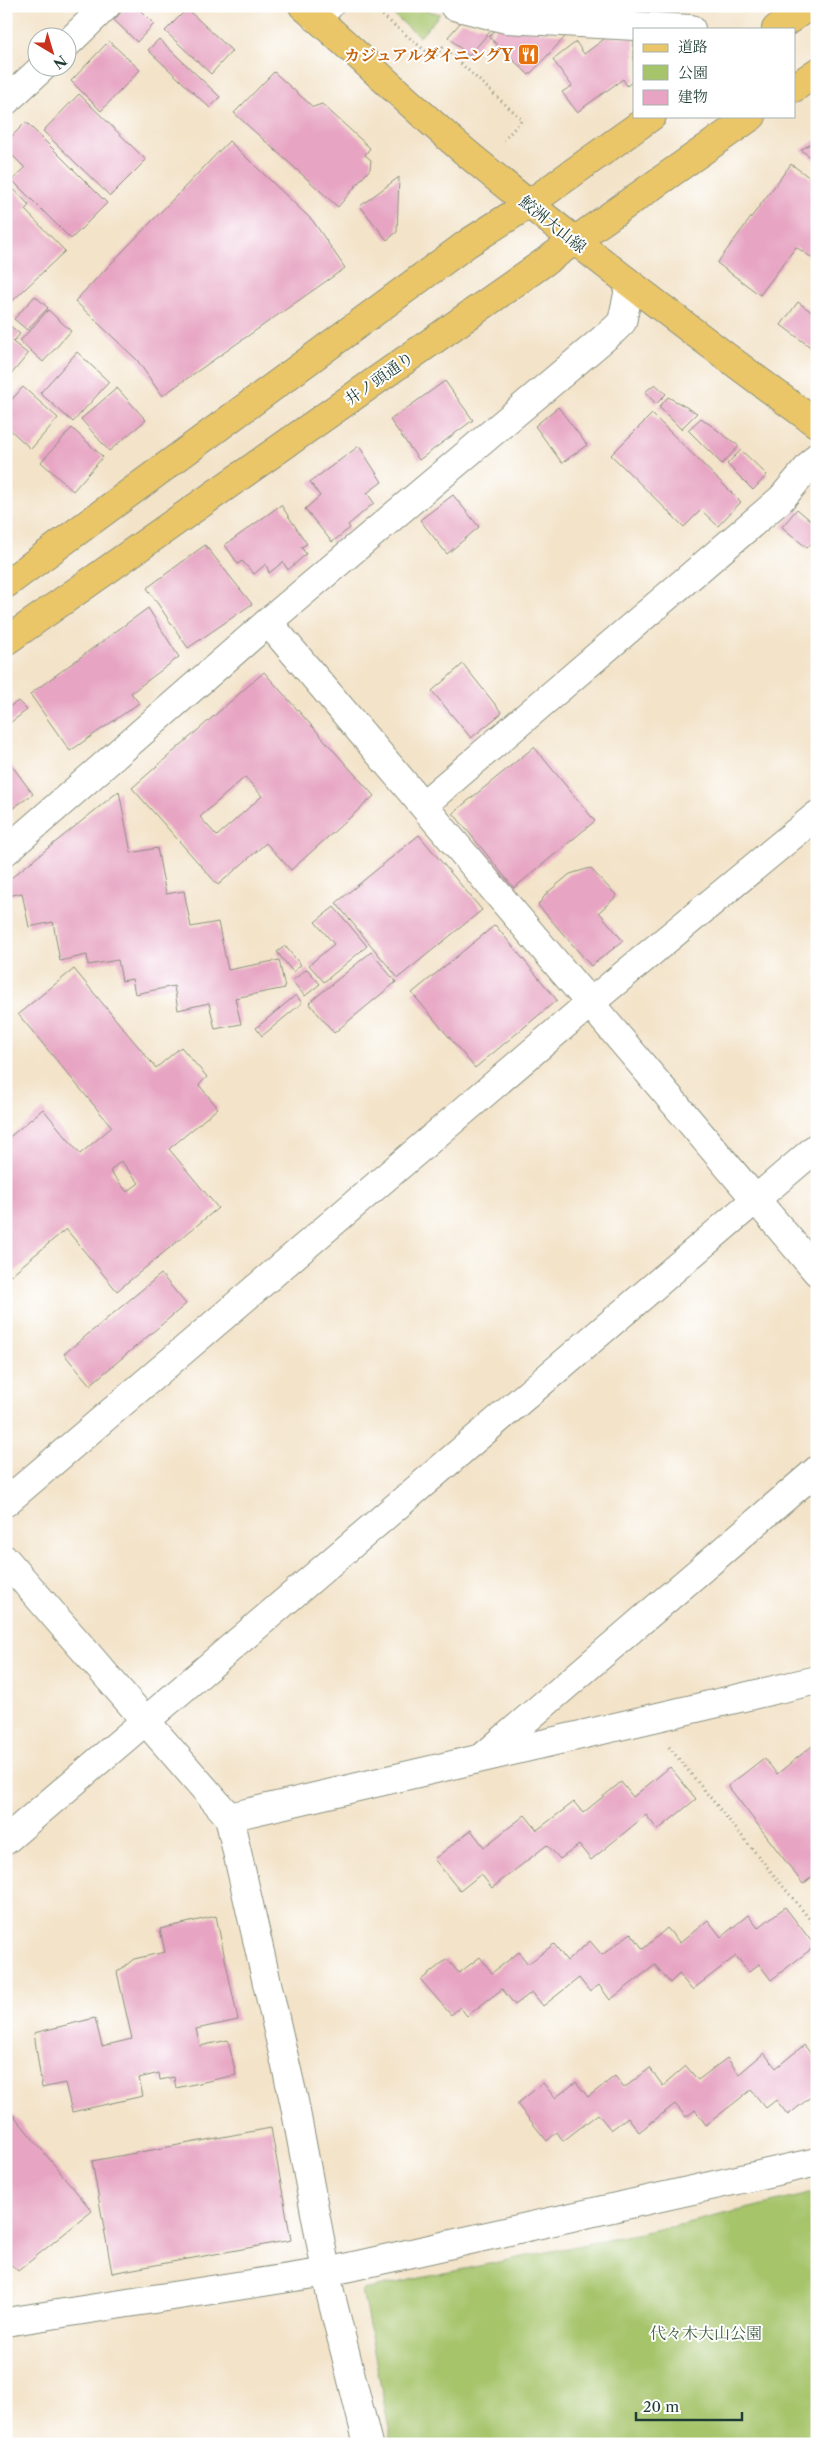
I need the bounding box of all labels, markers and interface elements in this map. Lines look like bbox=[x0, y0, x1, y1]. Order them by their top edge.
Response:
north arrow bbox=[28, 28, 78, 78]
legend bbox=[633, 28, 796, 118]
text: 道路 bbox=[678, 37, 708, 56]
restaurant icon: カジュアルダイニングY bbox=[517, 43, 541, 67]
place label: カジュアルダイニングY bbox=[344, 45, 514, 65]
text: N bbox=[50, 51, 70, 73]
text: 公園 bbox=[678, 63, 708, 82]
text: 建物 bbox=[678, 87, 708, 106]
street label: 鮫洲大山線 bbox=[516, 191, 590, 257]
street label: 井ノ頭通り bbox=[340, 347, 418, 409]
park label: 代々木大山公園 bbox=[650, 2323, 762, 2343]
scale bar bbox=[636, 2390, 742, 2422]
text: 20 m bbox=[643, 2397, 679, 2416]

